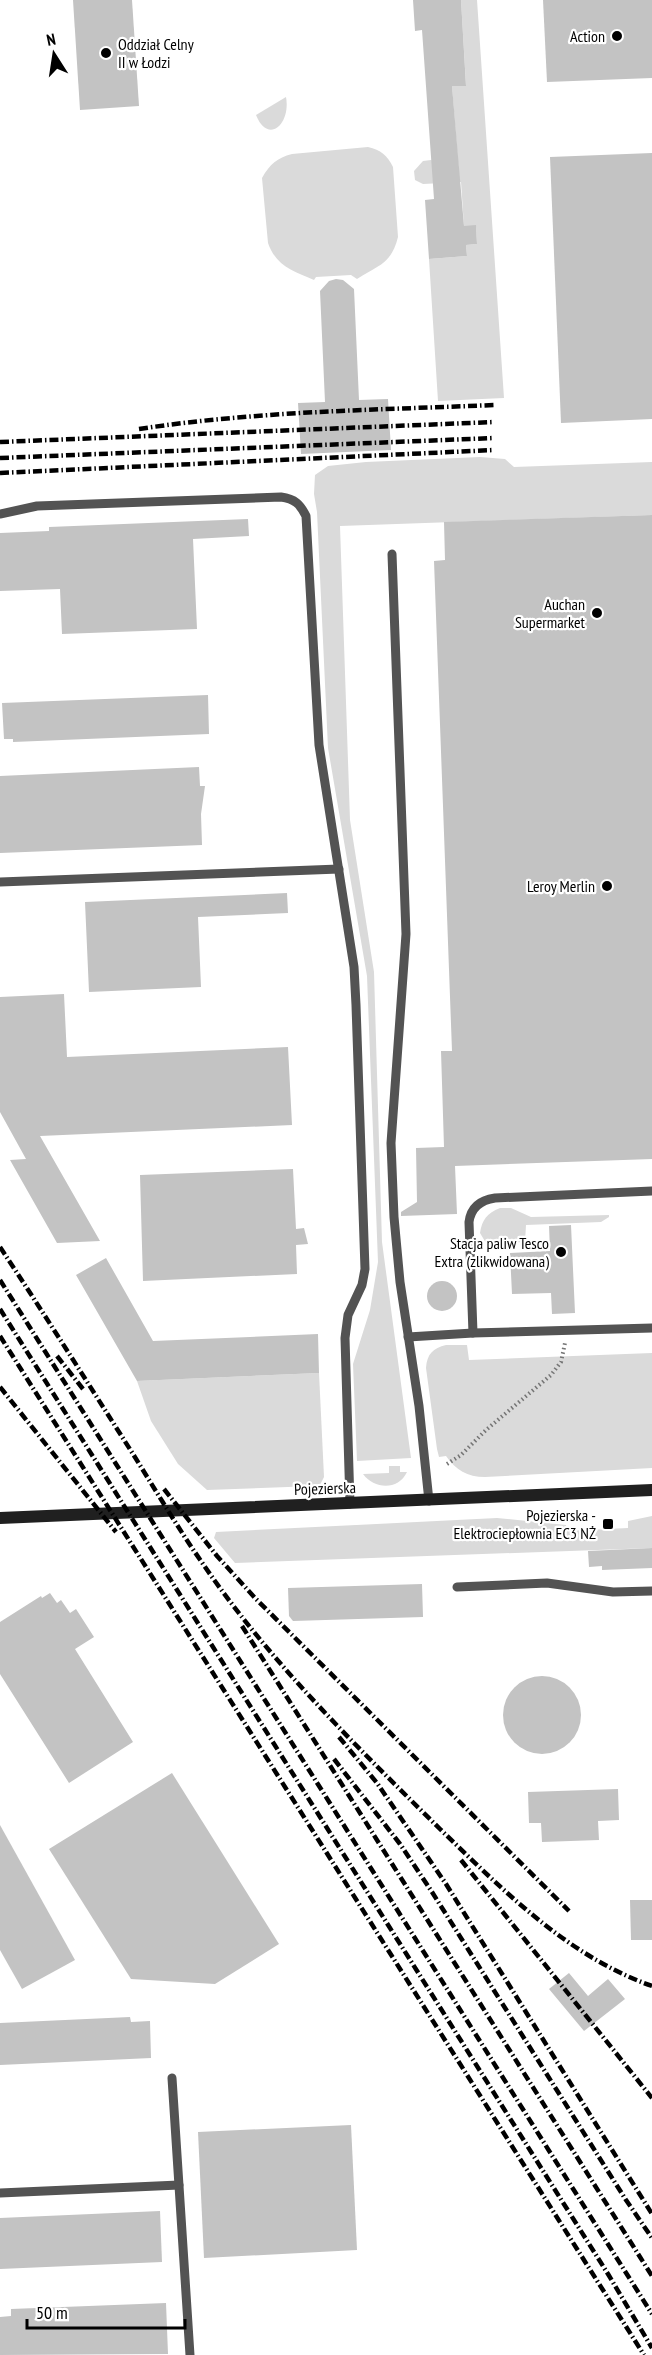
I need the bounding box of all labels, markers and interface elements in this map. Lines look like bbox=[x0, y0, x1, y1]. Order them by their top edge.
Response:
north arrow bbox=[24, 24, 84, 84]
place label: Action bbox=[570, 26, 605, 46]
text: N bbox=[45, 29, 57, 50]
marker: Action bbox=[610, 29, 624, 43]
place label: Oddział Celny II w Łodzi bbox=[118, 34, 194, 72]
marker: Oddział Celny II w Łodzi bbox=[99, 46, 113, 60]
place label: Auchan Supermarket bbox=[515, 594, 586, 632]
marker: Auchan Supermarket bbox=[590, 606, 604, 620]
place label: Leroy Merlin bbox=[527, 876, 595, 896]
marker: Leroy Merlin bbox=[600, 879, 614, 893]
place label: Stacja paliw Tesco Extra (zlikwidowana) bbox=[434, 1233, 549, 1271]
marker: Stacja paliw Tesco Extra (zlikwidowana) bbox=[554, 1245, 568, 1259]
street label: Pojezierska bbox=[294, 1477, 356, 1499]
place label: Pojezierska - Elektrociepłownia EC3 NŻ bbox=[454, 1505, 596, 1543]
marker: Pojezierska - Elektrociepłownia EC3 NŻ bbox=[601, 1517, 615, 1531]
scale bar bbox=[27, 2292, 184, 2330]
text: 50 m bbox=[36, 2301, 68, 2324]

